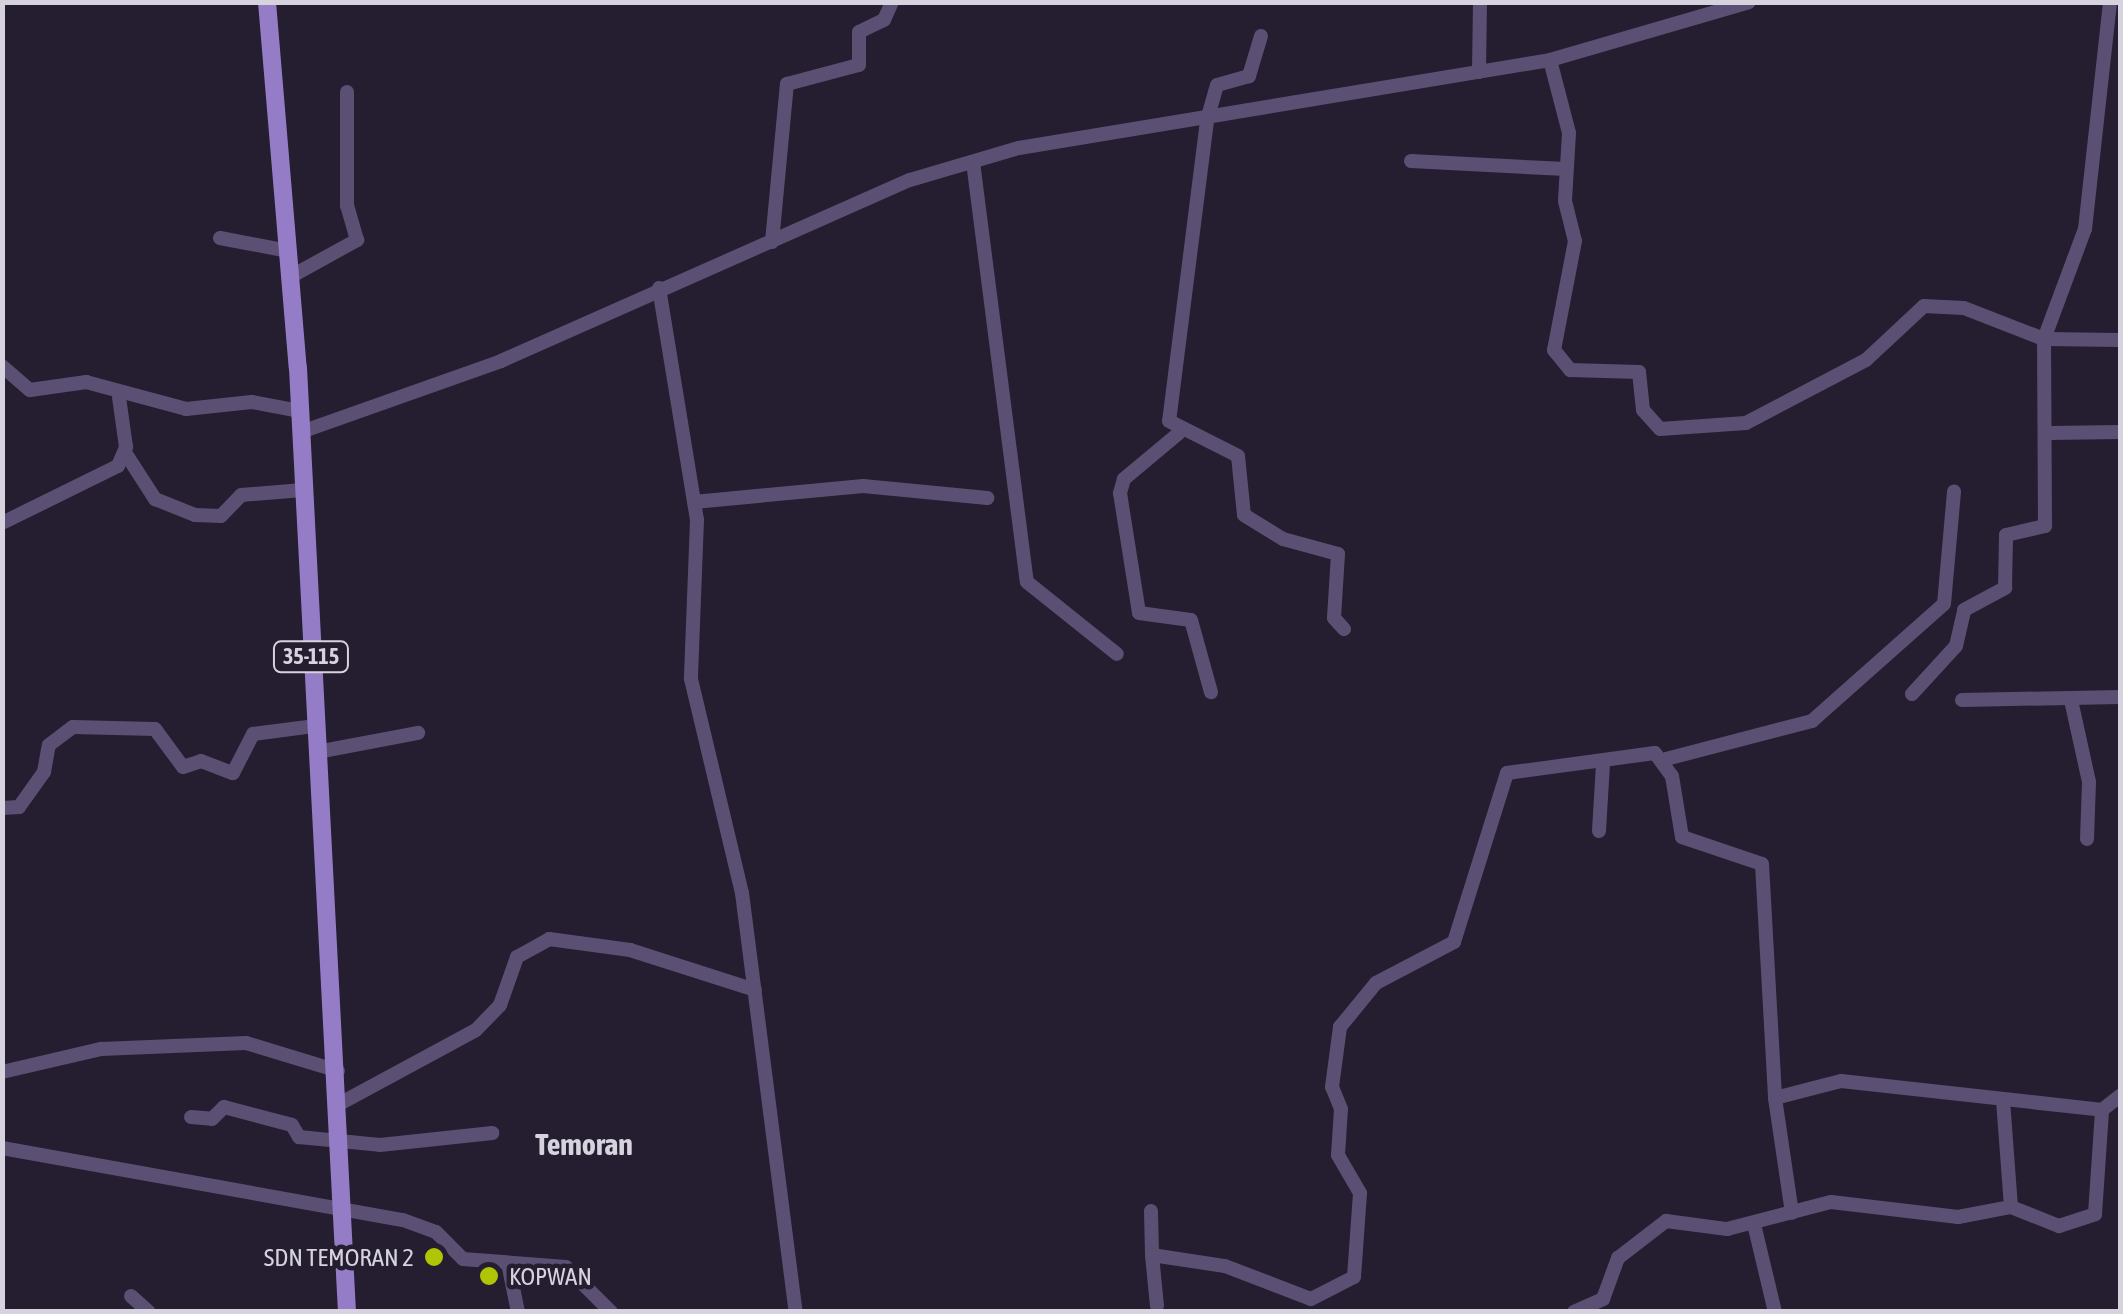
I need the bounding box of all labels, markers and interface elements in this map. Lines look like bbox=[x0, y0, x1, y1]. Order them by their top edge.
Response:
road number: 35-115 bbox=[271, 640, 351, 674]
district label: Temoran bbox=[535, 1126, 633, 1162]
place label: SDN TEMORAN 2 bbox=[264, 1242, 414, 1272]
marker: SDN TEMORAN 2 bbox=[423, 1246, 445, 1268]
place label: KOPWAN bbox=[509, 1261, 592, 1291]
marker: KOPWAN bbox=[478, 1265, 500, 1287]

